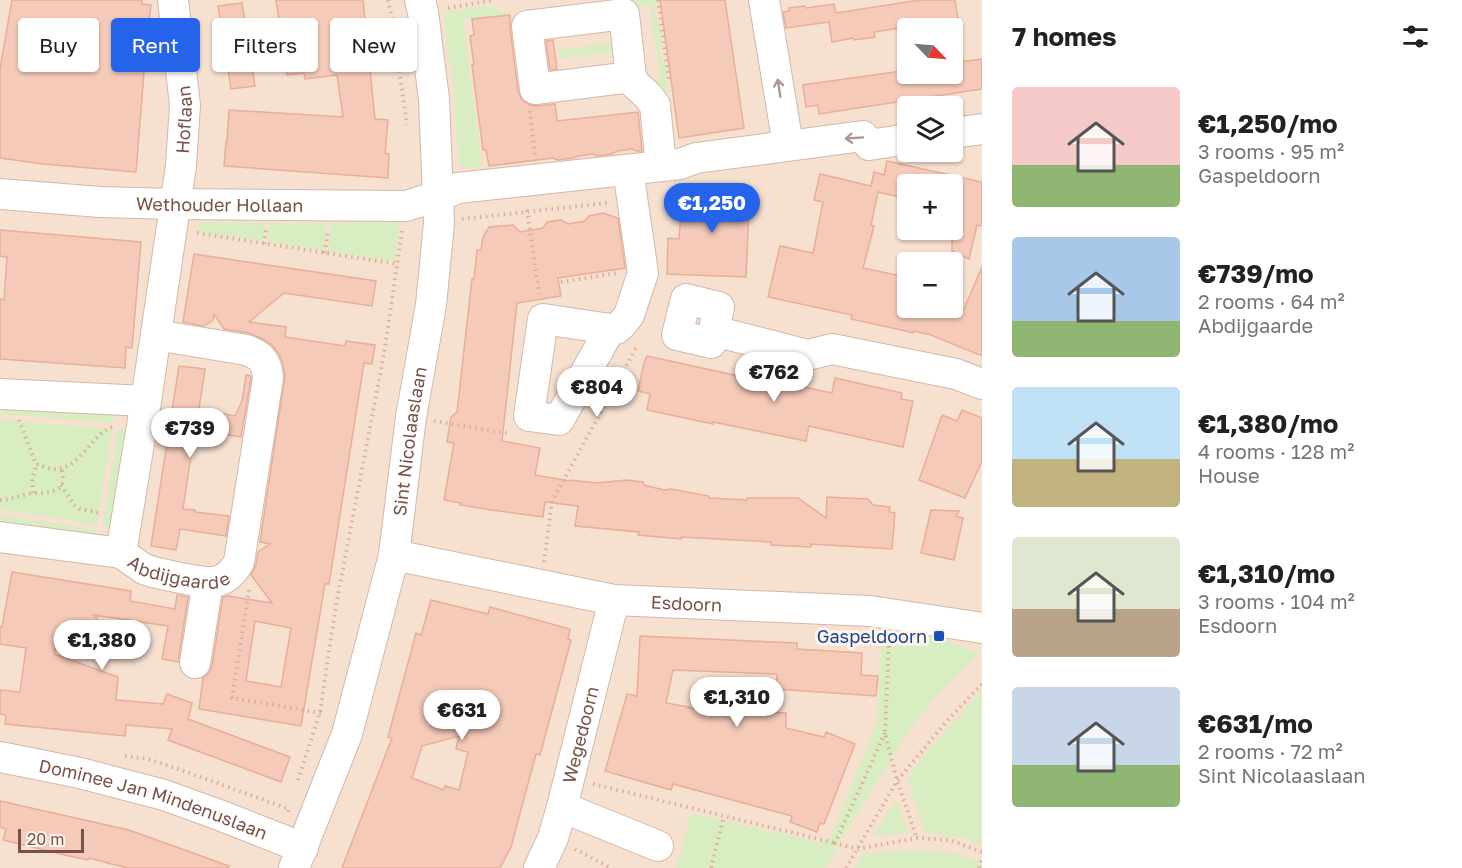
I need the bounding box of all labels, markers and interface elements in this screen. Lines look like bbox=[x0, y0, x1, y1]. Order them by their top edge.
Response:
chip: Buy bbox=[18, 18, 99, 72]
chip: Rent bbox=[111, 18, 200, 72]
chip: Filters bbox=[212, 18, 318, 72]
chip: New bbox=[330, 18, 417, 72]
north arrow bbox=[897, 18, 963, 84]
map controls bbox=[897, 18, 963, 318]
icon: filters bbox=[1399, 20, 1432, 53]
text: 7 homes bbox=[1012, 21, 1117, 52]
one-way arrow bbox=[773, 78, 784, 98]
street label: Hoflaan bbox=[171, 85, 196, 154]
button: layers bbox=[897, 96, 963, 162]
text: €1,250/mo bbox=[1198, 108, 1338, 139]
icon: home bbox=[1060, 111, 1132, 183]
one-way arrow bbox=[845, 133, 864, 144]
text: 3 rooms · 95 m² bbox=[1198, 139, 1344, 163]
text: Gaspeldoorn bbox=[1198, 163, 1321, 187]
button: + bbox=[897, 174, 963, 240]
pin: €1,250 bbox=[663, 183, 761, 234]
text: €1,250 bbox=[678, 190, 746, 214]
street label: Wethouder Hollaan bbox=[136, 192, 304, 216]
button: − bbox=[897, 252, 963, 318]
text: €739/mo bbox=[1198, 258, 1314, 289]
icon: home bbox=[1060, 261, 1132, 333]
text: 2 rooms · 64 m² bbox=[1198, 289, 1345, 313]
text: Abdijgaarde bbox=[1198, 313, 1313, 337]
pin: €762 bbox=[738, 352, 810, 403]
text: €762 bbox=[749, 359, 799, 383]
street label: Sint Nicolaaslaan bbox=[388, 365, 431, 517]
pin: €804 bbox=[561, 367, 633, 418]
text: €804 bbox=[571, 374, 623, 398]
pin: €739 bbox=[154, 408, 226, 459]
text: €1,380/mo bbox=[1198, 408, 1338, 439]
icon: home bbox=[1060, 411, 1132, 483]
text: €739 bbox=[165, 415, 215, 439]
text: 4 rooms · 128 m² bbox=[1198, 439, 1355, 463]
text: House bbox=[1198, 463, 1260, 487]
street label: Abdijgaarde bbox=[124, 550, 233, 593]
text: €1,310/mo bbox=[1198, 558, 1335, 589]
icon: home bbox=[1060, 561, 1132, 633]
text: 3 rooms · 104 m² bbox=[1198, 589, 1355, 613]
street label: Esdoorn bbox=[650, 591, 722, 616]
text: Esdoorn bbox=[1198, 613, 1277, 637]
pin: €1,380 bbox=[53, 620, 151, 671]
place label: Gaspeldoorn bbox=[817, 625, 927, 647]
text: €1,380 bbox=[68, 627, 136, 651]
marker: Gaspeldoorn bbox=[932, 629, 946, 643]
pin: €1,310 bbox=[688, 677, 786, 728]
street label: Wegedoorn bbox=[557, 684, 603, 785]
text: €1,310 bbox=[704, 684, 770, 708]
pin: €631 bbox=[426, 690, 498, 741]
text: €631 bbox=[437, 697, 487, 721]
text: €631/mo bbox=[1198, 708, 1313, 739]
icon: home bbox=[1060, 711, 1132, 783]
text: 2 rooms · 72 m² bbox=[1198, 739, 1343, 763]
street label: Dominee Jan Mindenuslaan bbox=[37, 754, 271, 844]
text: Sint Nicolaaslaan bbox=[1198, 763, 1366, 787]
scale bar bbox=[18, 826, 84, 854]
text: 20 m bbox=[27, 829, 64, 849]

